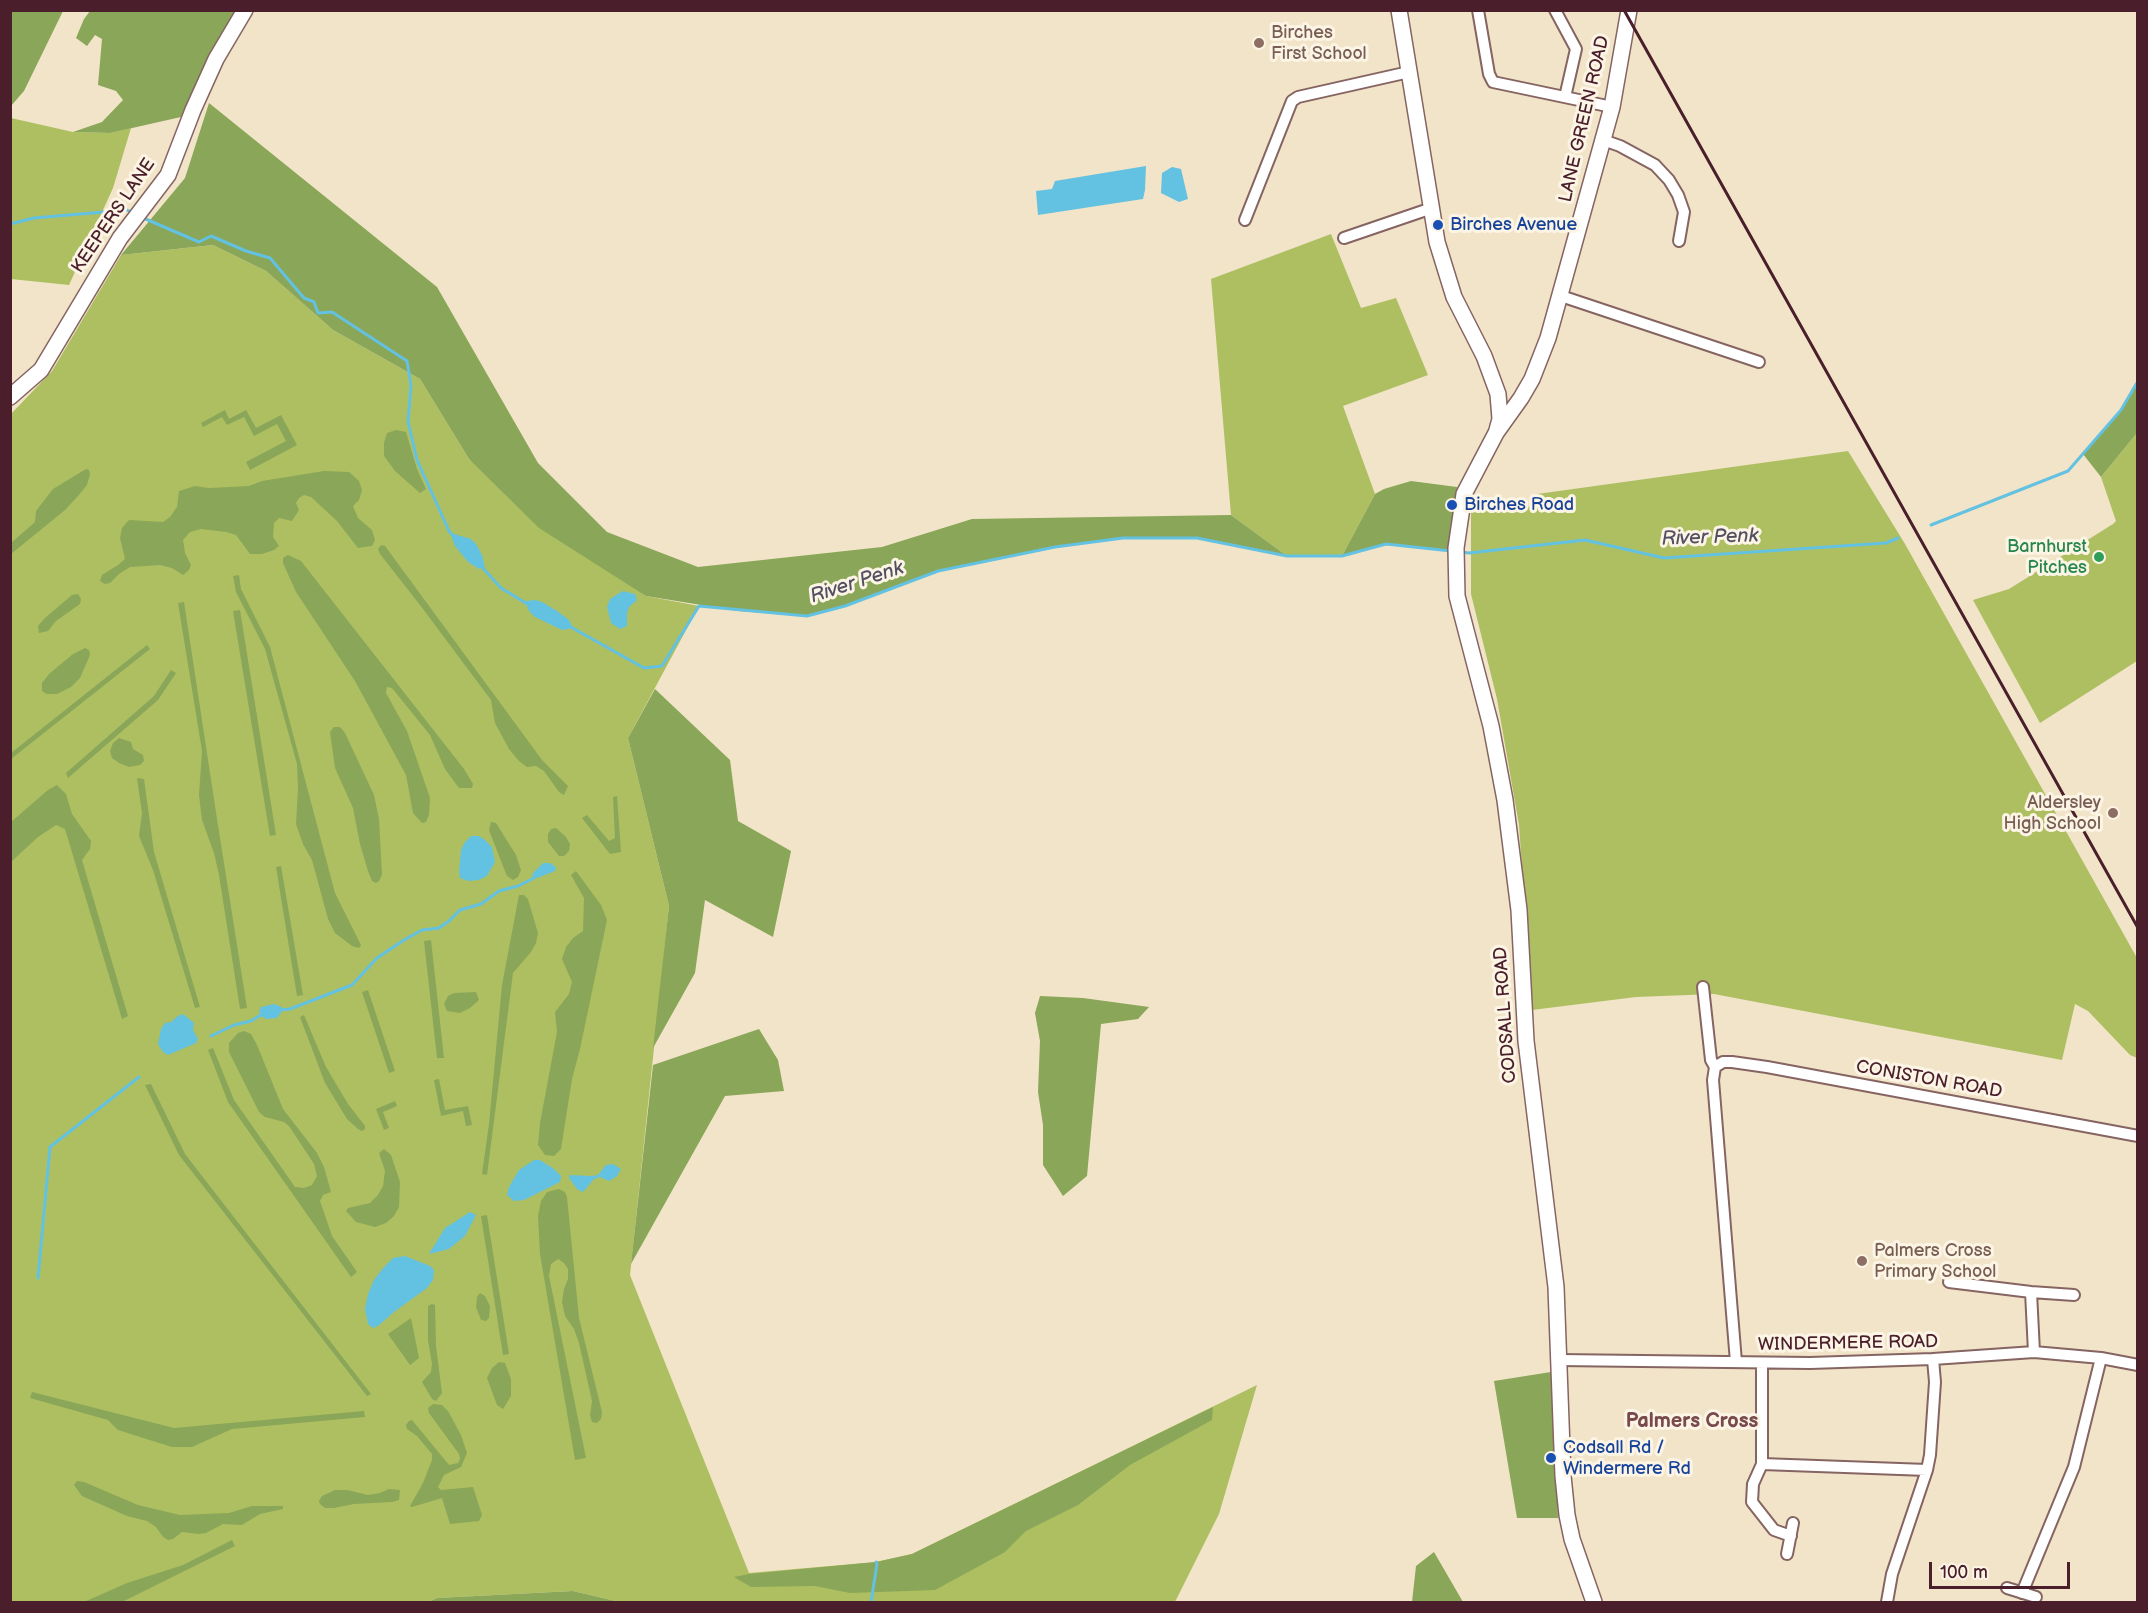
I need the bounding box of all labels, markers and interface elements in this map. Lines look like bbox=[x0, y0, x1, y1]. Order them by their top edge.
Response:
place label: Birches First School bbox=[1271, 22, 1367, 64]
street label: LANE GREEN ROAD bbox=[1555, 34, 1615, 204]
marker: Birches First School bbox=[1252, 36, 1266, 50]
street label: KEEPERS LANE bbox=[68, 154, 160, 278]
place label: Birches Avenue bbox=[1450, 214, 1577, 236]
marker: Birches Avenue bbox=[1431, 218, 1445, 232]
place label: Birches Road bbox=[1464, 494, 1574, 516]
marker: Birches Road bbox=[1445, 498, 1459, 512]
water label: River Penk bbox=[1661, 524, 1759, 552]
place label: Barnhurst Pitches bbox=[2007, 536, 2087, 578]
marker: Barnhurst Pitches bbox=[2092, 550, 2106, 564]
water label: River Penk bbox=[807, 557, 907, 609]
place label: Aldersley High School bbox=[2004, 792, 2101, 834]
marker: Aldersley High School bbox=[2106, 806, 2120, 820]
street label: CODSALL ROAD bbox=[1490, 946, 1522, 1084]
street label: CONISTON ROAD bbox=[1854, 1057, 2004, 1103]
place label: Palmers Cross Primary School bbox=[1874, 1240, 1996, 1282]
marker: Palmers Cross Primary School bbox=[1855, 1254, 1869, 1268]
street label: WINDERMERE ROAD bbox=[1758, 1332, 1938, 1356]
district label: Palmers Cross bbox=[1626, 1410, 1758, 1434]
place label: Codsall Rd / Windermere Rd bbox=[1563, 1437, 1691, 1480]
marker: Codsall Rd / Windermere Rd bbox=[1544, 1451, 1558, 1465]
scale bar bbox=[1932, 1550, 2073, 1588]
text: 100 m bbox=[1940, 1562, 1988, 1583]

